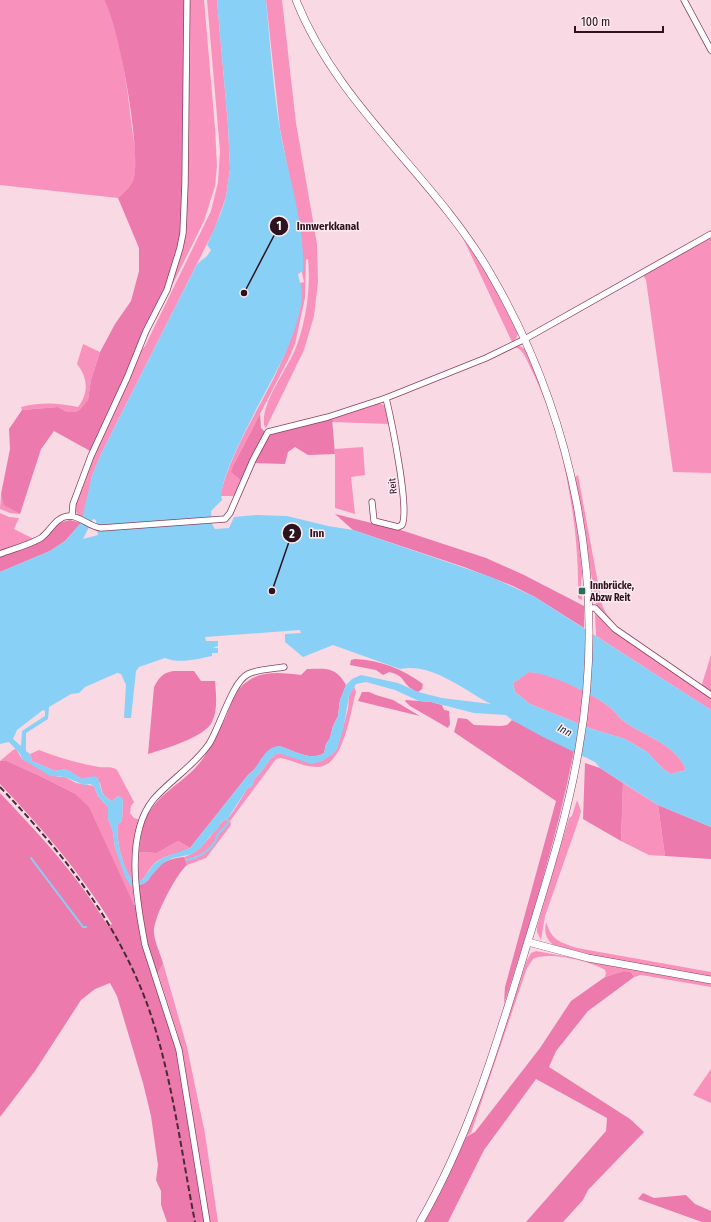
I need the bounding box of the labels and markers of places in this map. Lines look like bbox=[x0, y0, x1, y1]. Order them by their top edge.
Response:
callout: Innwerkkanal bbox=[269, 215, 368, 238]
callout: Inn bbox=[282, 522, 332, 545]
place label: Innbrücke, Abzw Reit bbox=[589, 580, 634, 604]
marker: Innbrücke, Abzw Reit bbox=[577, 586, 587, 596]

